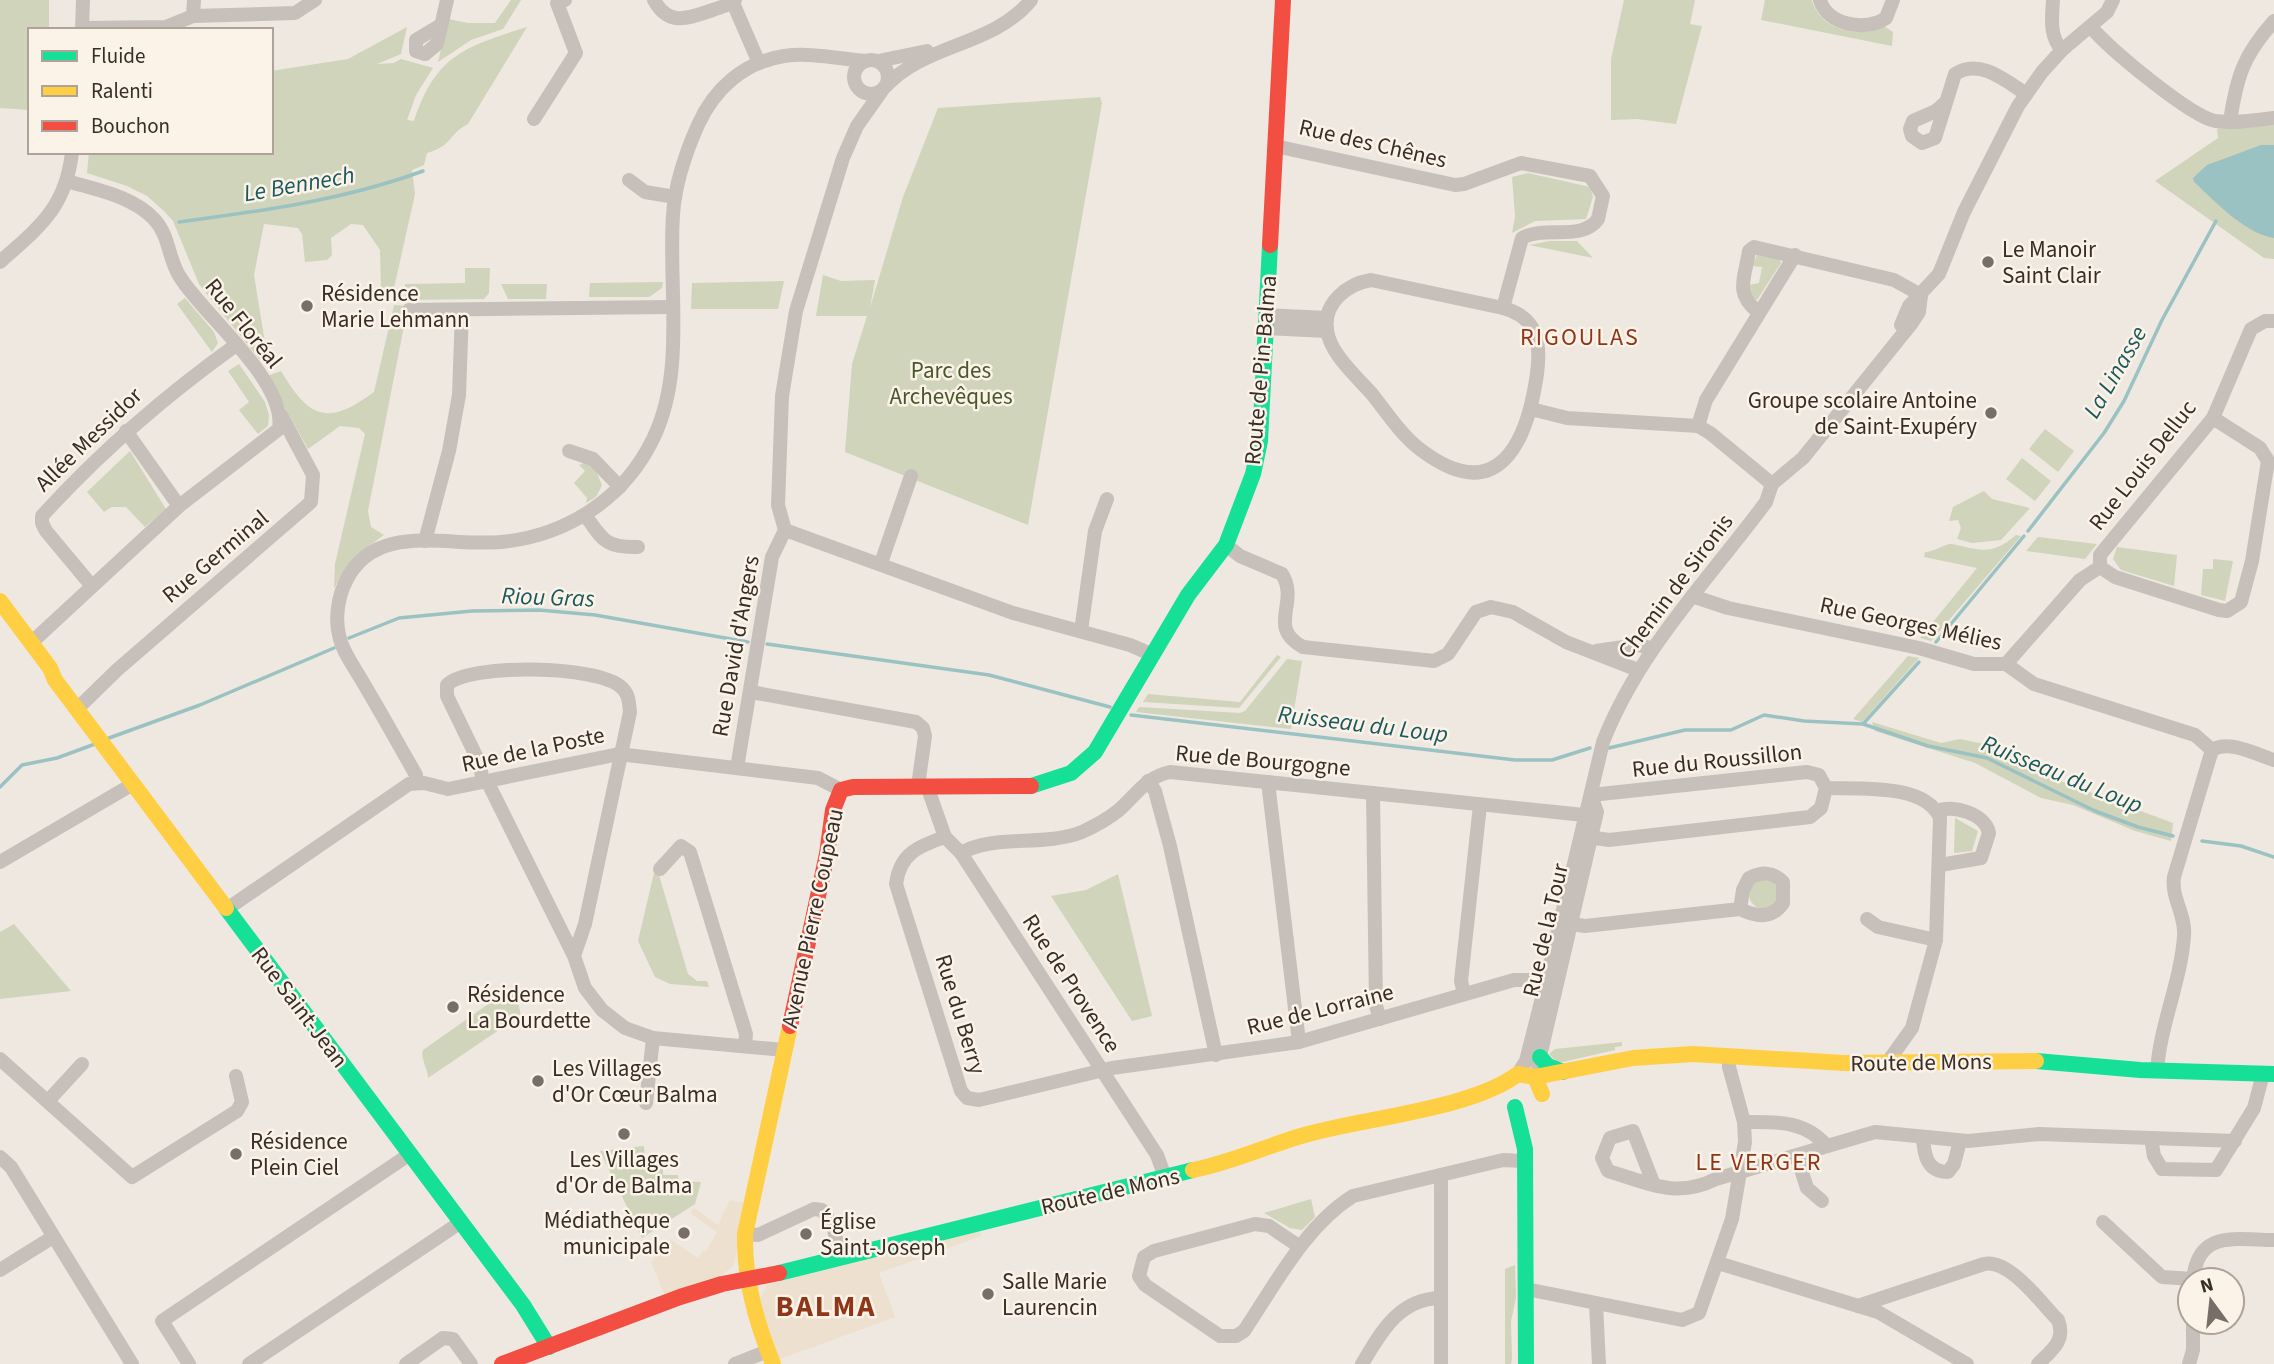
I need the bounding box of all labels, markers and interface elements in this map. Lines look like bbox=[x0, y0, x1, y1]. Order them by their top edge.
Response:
legend bbox=[28, 28, 273, 154]
text: Fluide bbox=[91, 41, 145, 71]
text: Ralenti bbox=[91, 76, 153, 106]
street label: Rue des Chênes bbox=[1296, 110, 1450, 177]
text: Bouchon bbox=[91, 111, 170, 141]
water label: Le Bennech bbox=[241, 158, 357, 211]
place label: Le Manoir Saint Clair bbox=[2002, 233, 2102, 292]
marker: Le Manoir Saint Clair bbox=[1980, 254, 1996, 270]
street label: Rue Floréal bbox=[197, 271, 290, 376]
street label: Route de Pin-Balma bbox=[1236, 274, 1285, 466]
place label: Résidence Marie Lehmann bbox=[321, 277, 470, 336]
marker: Résidence Marie Lehmann bbox=[299, 298, 315, 314]
district label: RIGOULAS bbox=[1520, 320, 1640, 355]
water label: La Linasse bbox=[2075, 320, 2156, 425]
park label: Parc des Archevêques bbox=[889, 354, 1013, 413]
street label: Allée Messidor bbox=[27, 379, 150, 499]
place label: Groupe scolaire Antoine de Saint-Exupéry bbox=[1748, 384, 1977, 443]
street label: Rue Louis Delluc bbox=[2081, 393, 2204, 538]
marker: Groupe scolaire Antoine de Saint-Exupéry bbox=[1983, 405, 1999, 421]
street label: Rue Germinal bbox=[155, 502, 276, 611]
street label: Chemin de Sironis bbox=[1610, 507, 1741, 666]
street label: Rue David d'Angers bbox=[703, 553, 768, 739]
water label: Riou Gras bbox=[501, 578, 596, 617]
street label: Rue Georges Mélies bbox=[1817, 588, 2005, 659]
water label: Ruisseau du Loup bbox=[1276, 697, 1450, 752]
street label: Rue de la Poste bbox=[459, 718, 608, 781]
water label: Ruisseau du Loup bbox=[1976, 726, 2148, 823]
street label: Rue du Roussillon bbox=[1630, 735, 1804, 786]
street label: Rue de Bourgogne bbox=[1174, 736, 1352, 785]
street label: Avenue Pierre Coupeau bbox=[773, 805, 852, 1031]
street label: Rue de la Tour bbox=[1514, 859, 1577, 1000]
street label: Rue de Provence bbox=[1014, 907, 1129, 1059]
street label: Rue Saint-Jean bbox=[243, 940, 356, 1075]
street label: Rue du Berry bbox=[927, 950, 994, 1078]
street label: Rue de Lorraine bbox=[1243, 975, 1397, 1044]
place label: Résidence La Bourdette bbox=[467, 978, 591, 1037]
marker: Résidence La Bourdette bbox=[445, 999, 461, 1015]
street label: Route de Mons bbox=[1850, 1045, 1992, 1080]
place label: Les Villages d'Or Cœur Balma bbox=[552, 1052, 718, 1111]
marker: Les Villages d'Or Cœur Balma bbox=[530, 1073, 546, 1089]
place label: Résidence Plein Ciel bbox=[250, 1125, 348, 1184]
marker: Les Villages d'Or de Balma bbox=[616, 1126, 632, 1142]
place label: Les Villages d'Or de Balma bbox=[556, 1143, 692, 1202]
district label: LE VERGER bbox=[1696, 1145, 1822, 1180]
marker: Résidence Plein Ciel bbox=[228, 1146, 244, 1162]
street label: Route de Mons bbox=[1037, 1159, 1183, 1223]
place label: Médiathèque municipale bbox=[544, 1204, 670, 1263]
place label: Église Saint-Joseph bbox=[820, 1205, 946, 1264]
marker: Médiathèque municipale bbox=[676, 1225, 692, 1241]
marker: Église Saint-Joseph bbox=[798, 1226, 814, 1242]
place label: Salle Marie Laurencin bbox=[1002, 1265, 1107, 1324]
north arrow bbox=[2176, 1266, 2246, 1336]
text: N bbox=[2197, 1271, 2217, 1301]
district label: BALMA bbox=[776, 1285, 876, 1328]
marker: Salle Marie Laurencin bbox=[980, 1286, 996, 1302]

